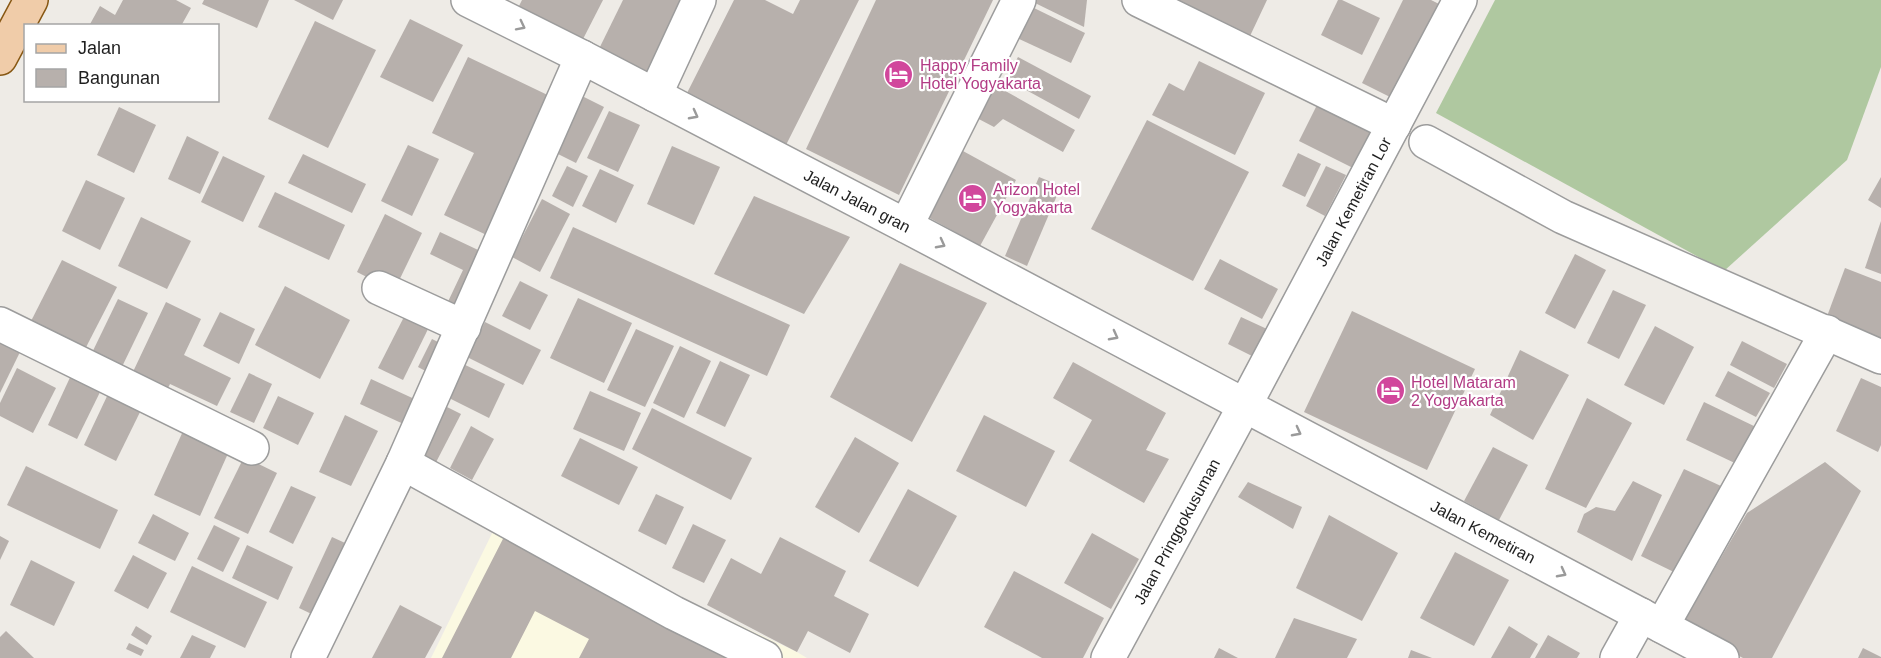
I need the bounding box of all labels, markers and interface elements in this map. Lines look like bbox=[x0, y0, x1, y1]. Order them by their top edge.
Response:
one-way arrow bbox=[514, 19, 525, 30]
legend bbox=[24, 24, 219, 102]
text: Jalan bbox=[78, 38, 121, 58]
place label: Happy Family Hotel Yogyakarta bbox=[920, 57, 1041, 92]
hotel icon: Happy Family Hotel Yogyakarta bbox=[883, 58, 915, 90]
text: Bangunan bbox=[78, 68, 160, 88]
one-way arrow bbox=[688, 108, 699, 120]
street label: Jalan Kemetiran Lor bbox=[1312, 134, 1394, 269]
street label: Jalan Jalan gran bbox=[801, 166, 913, 235]
place label: Arizon Hotel Yogyakarta bbox=[993, 181, 1080, 216]
hotel icon: Arizon Hotel Yogyakarta bbox=[956, 182, 988, 214]
one-way arrow bbox=[935, 237, 946, 249]
one-way arrow bbox=[1107, 328, 1118, 340]
place label: Hotel Mataram 2 Yogyakarta bbox=[1411, 374, 1516, 409]
hotel icon: Hotel Mataram 2 Yogyakarta bbox=[1374, 375, 1406, 407]
one-way arrow bbox=[1291, 425, 1301, 436]
street label: Jalan Pringgokusuman bbox=[1130, 456, 1223, 607]
street label: Jalan Kemetiran bbox=[1428, 497, 1538, 566]
one-way arrow bbox=[1556, 566, 1566, 577]

